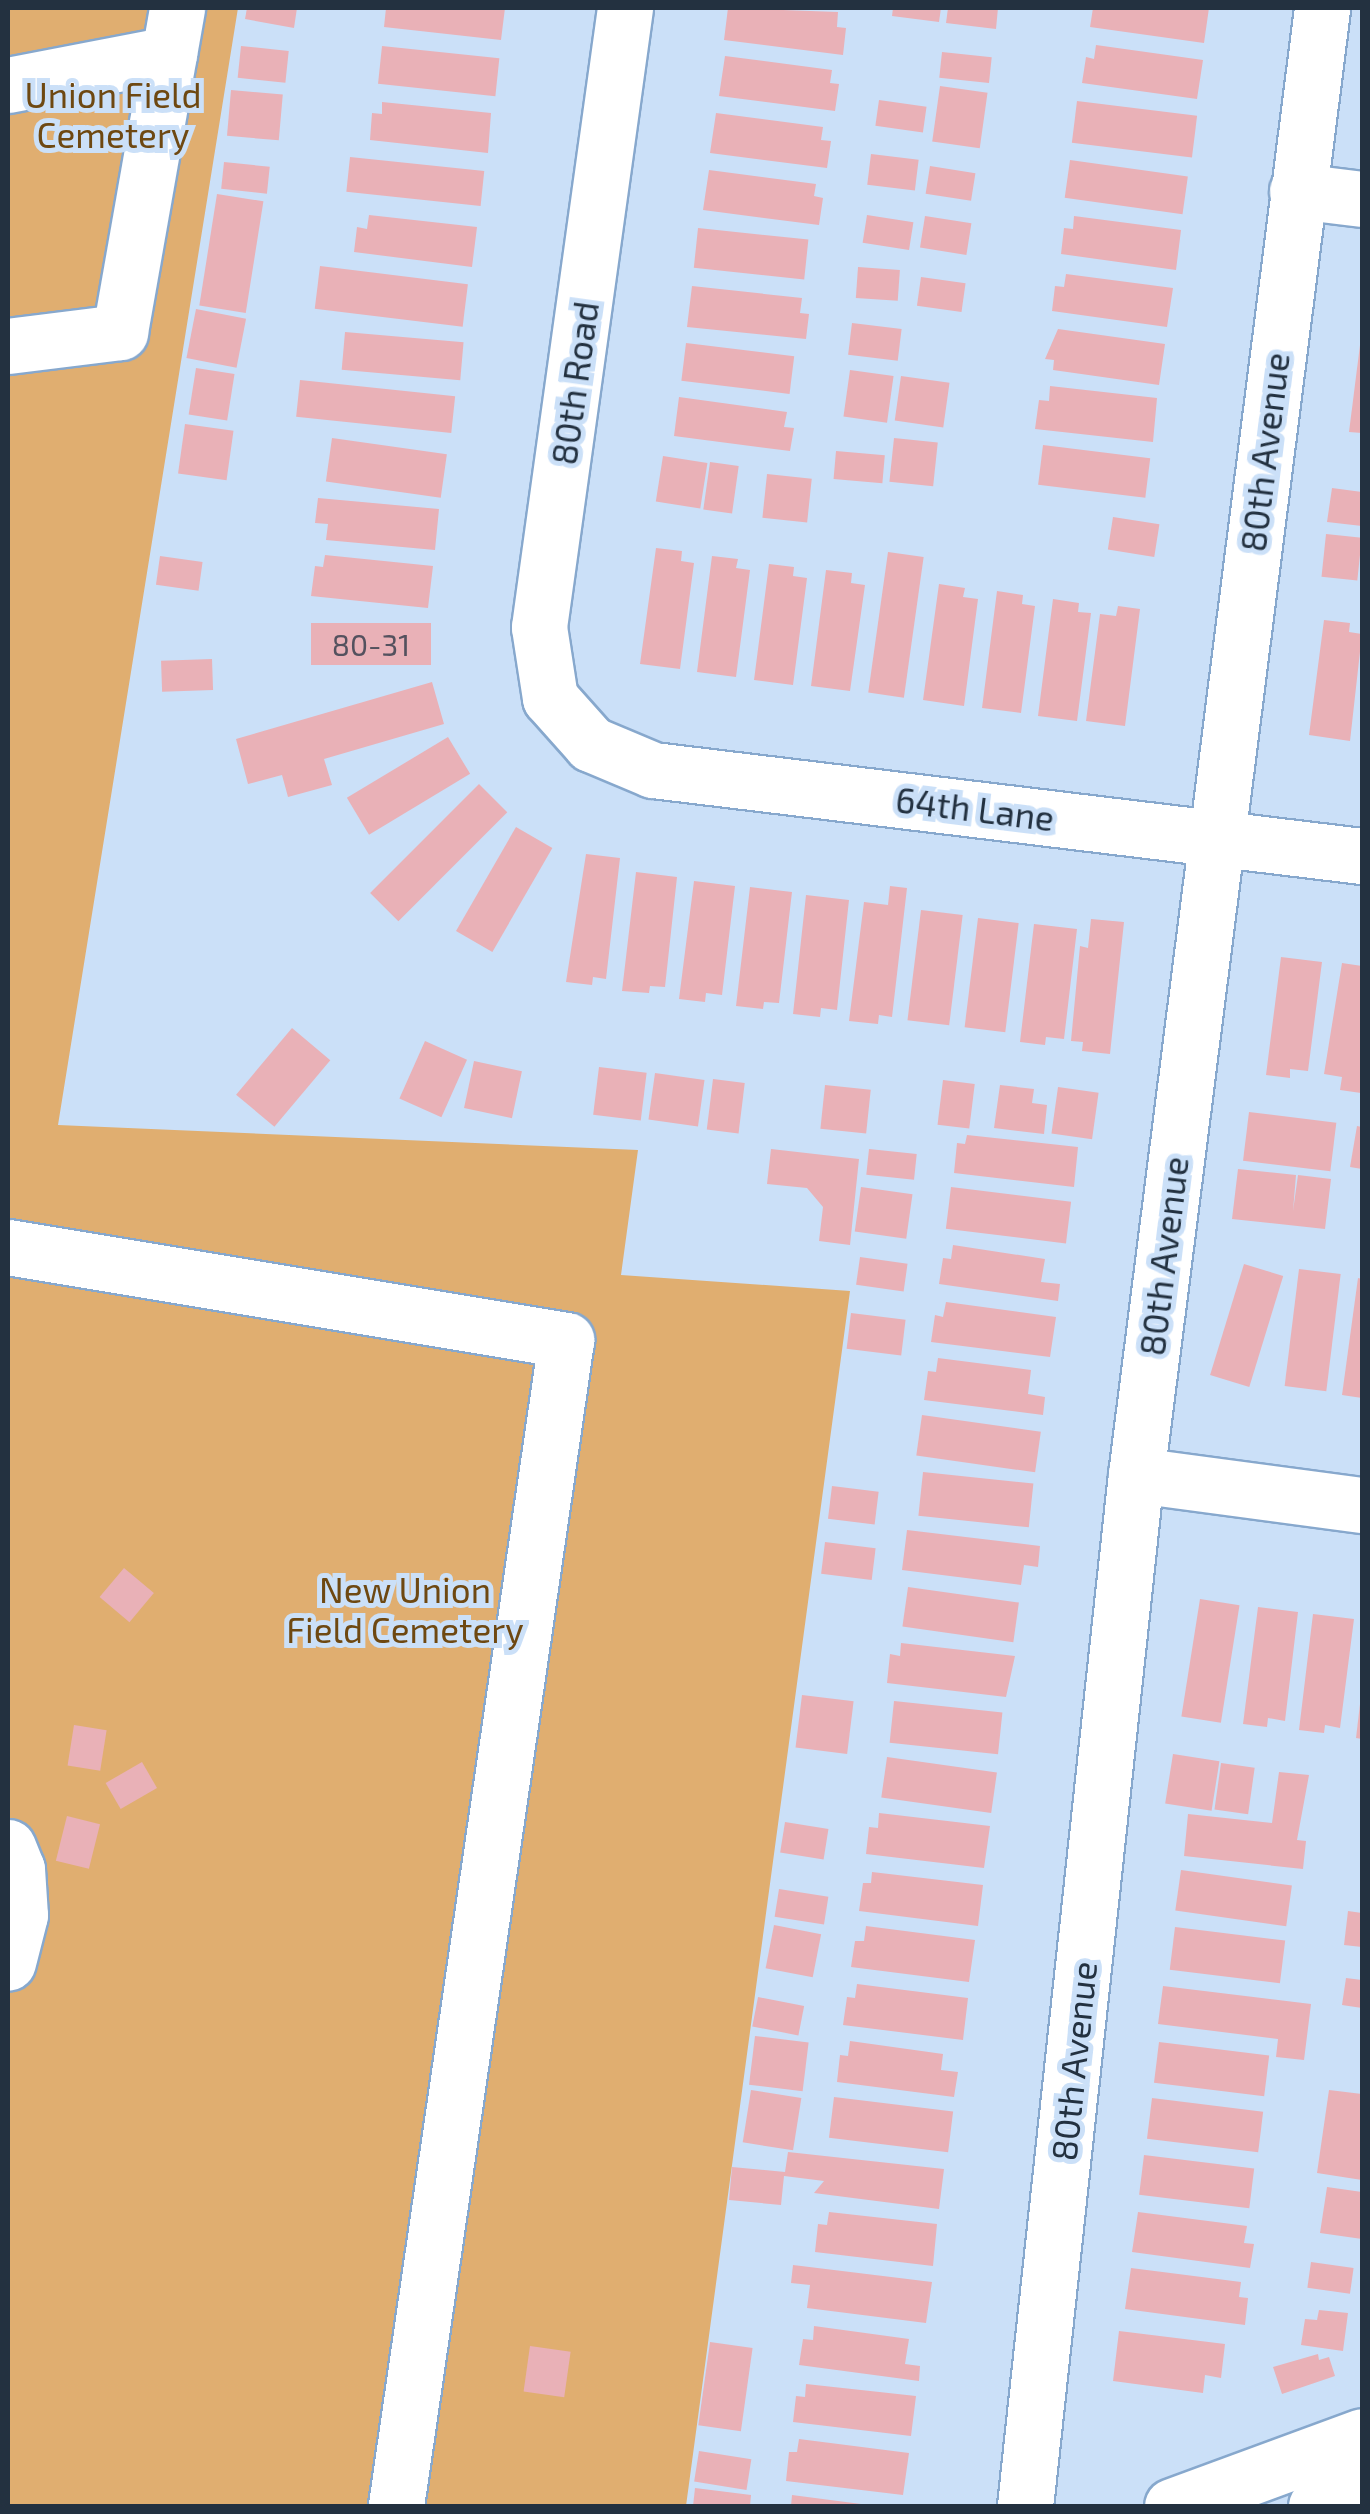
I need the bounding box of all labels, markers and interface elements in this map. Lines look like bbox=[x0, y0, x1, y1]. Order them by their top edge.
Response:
park label: Union Field Cemetery bbox=[24, 73, 202, 155]
street label: 80th Road bbox=[542, 299, 606, 467]
street label: 80th Avenue bbox=[1231, 350, 1297, 554]
house number: 80-31 bbox=[332, 626, 410, 662]
street label: 64th Lane bbox=[893, 777, 1057, 839]
street label: 80th Avenue bbox=[1130, 1154, 1196, 1358]
park label: New Union Field Cemetery bbox=[286, 1568, 524, 1650]
street label: 80th Avenue bbox=[1042, 1959, 1104, 2163]

